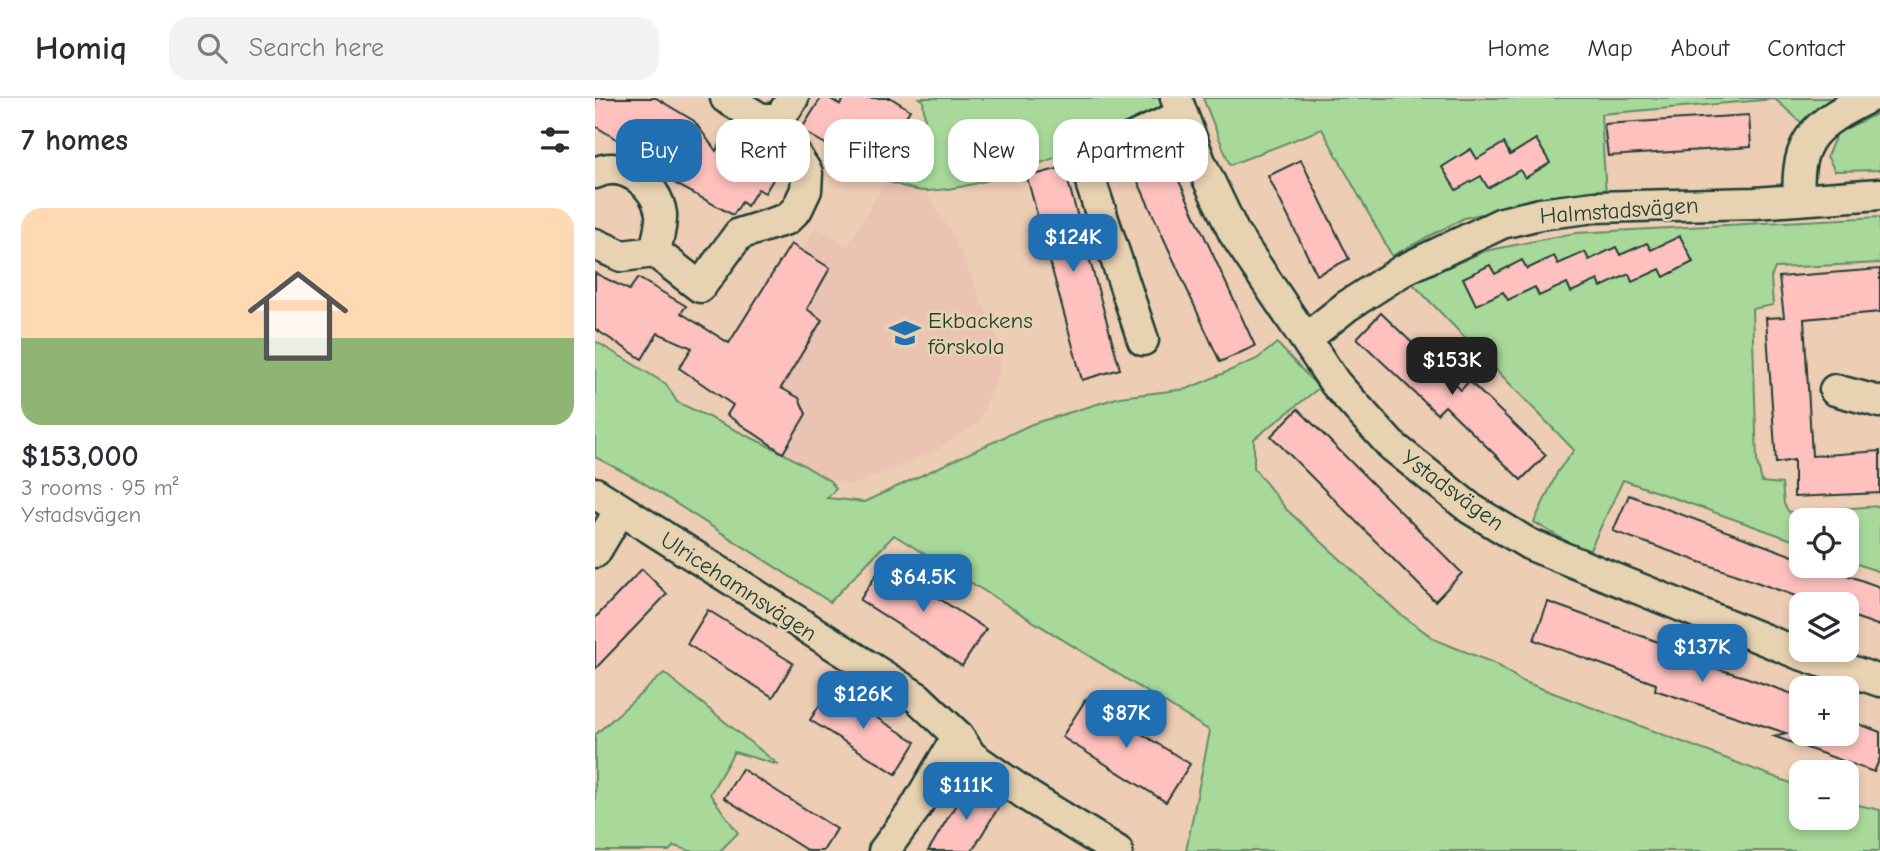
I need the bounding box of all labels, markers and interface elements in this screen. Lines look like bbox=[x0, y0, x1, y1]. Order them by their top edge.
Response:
search box bbox=[169, 17, 659, 80]
text: Homiq bbox=[35, 29, 127, 67]
icon: search bbox=[193, 29, 231, 67]
text: Search here bbox=[249, 33, 384, 63]
text: Home bbox=[1488, 34, 1549, 62]
text: Map bbox=[1587, 34, 1633, 62]
text: About bbox=[1671, 34, 1729, 62]
text: Contact bbox=[1767, 34, 1845, 62]
chip: Buy bbox=[616, 119, 702, 182]
chip: Rent bbox=[716, 119, 810, 182]
chip: Filters bbox=[824, 119, 934, 182]
chip: New bbox=[948, 119, 1039, 182]
chip: Apartment bbox=[1053, 119, 1208, 182]
icon: filters bbox=[536, 121, 574, 159]
text: 7 homes bbox=[21, 123, 128, 158]
street label: Halmstadsvägen bbox=[1539, 191, 1699, 230]
pin: $124K bbox=[1024, 214, 1122, 274]
text: $124K bbox=[1044, 223, 1102, 250]
icon: home bbox=[235, 253, 361, 379]
place label: Ekbackens förskola bbox=[927, 307, 1033, 360]
school or university icon: Ekbackens förskola bbox=[888, 316, 922, 350]
pin: $153K bbox=[1403, 338, 1501, 397]
text: $153K bbox=[1422, 346, 1482, 373]
text: $153,000 bbox=[21, 439, 139, 474]
street label: Ystadsvägen bbox=[1396, 444, 1509, 537]
text: 3 rooms · 95 m² bbox=[21, 474, 179, 501]
text: Ystadsvägen bbox=[21, 501, 141, 528]
map controls bbox=[1789, 508, 1859, 830]
button: locate bbox=[1789, 508, 1859, 578]
street label: Ulricehamnsvägen bbox=[656, 526, 822, 647]
pin: $64.5K bbox=[866, 554, 980, 614]
text: $64.5K bbox=[890, 563, 956, 590]
button: layers bbox=[1789, 592, 1859, 662]
pin: $137K bbox=[1653, 624, 1751, 684]
text: $137K bbox=[1673, 633, 1731, 660]
pin: $126K bbox=[814, 672, 912, 731]
button: + bbox=[1789, 676, 1859, 746]
text: $126K bbox=[833, 680, 893, 707]
pin: $87K bbox=[1085, 690, 1167, 750]
text: $87K bbox=[1102, 699, 1150, 726]
button: − bbox=[1789, 760, 1859, 830]
pin: $111K bbox=[917, 762, 1015, 822]
text: $111K bbox=[939, 771, 993, 798]

